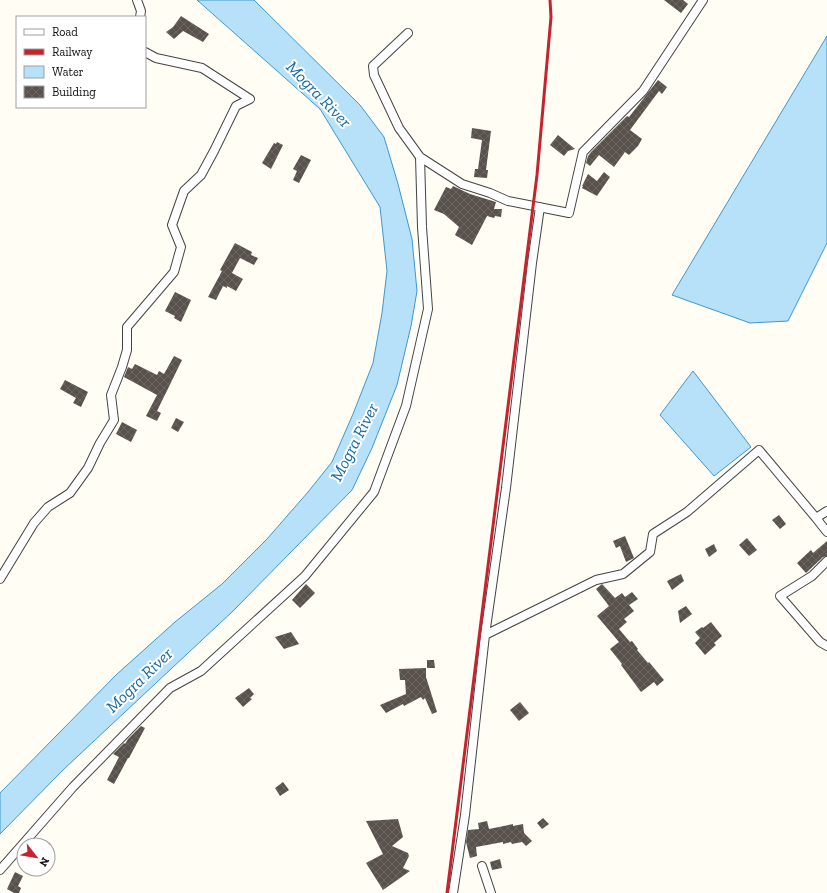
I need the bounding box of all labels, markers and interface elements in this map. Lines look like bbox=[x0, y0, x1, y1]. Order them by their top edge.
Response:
legend bbox=[16, 16, 146, 108]
text: Road bbox=[52, 25, 78, 39]
text: Railway bbox=[52, 45, 93, 59]
water label: Mogra River bbox=[282, 57, 356, 132]
text: Water bbox=[52, 65, 84, 79]
text: Building bbox=[52, 85, 96, 99]
water label: Mogra River bbox=[326, 400, 382, 484]
water label: Mogra River bbox=[102, 643, 177, 717]
north arrow bbox=[16, 837, 56, 877]
text: N bbox=[36, 855, 52, 869]

